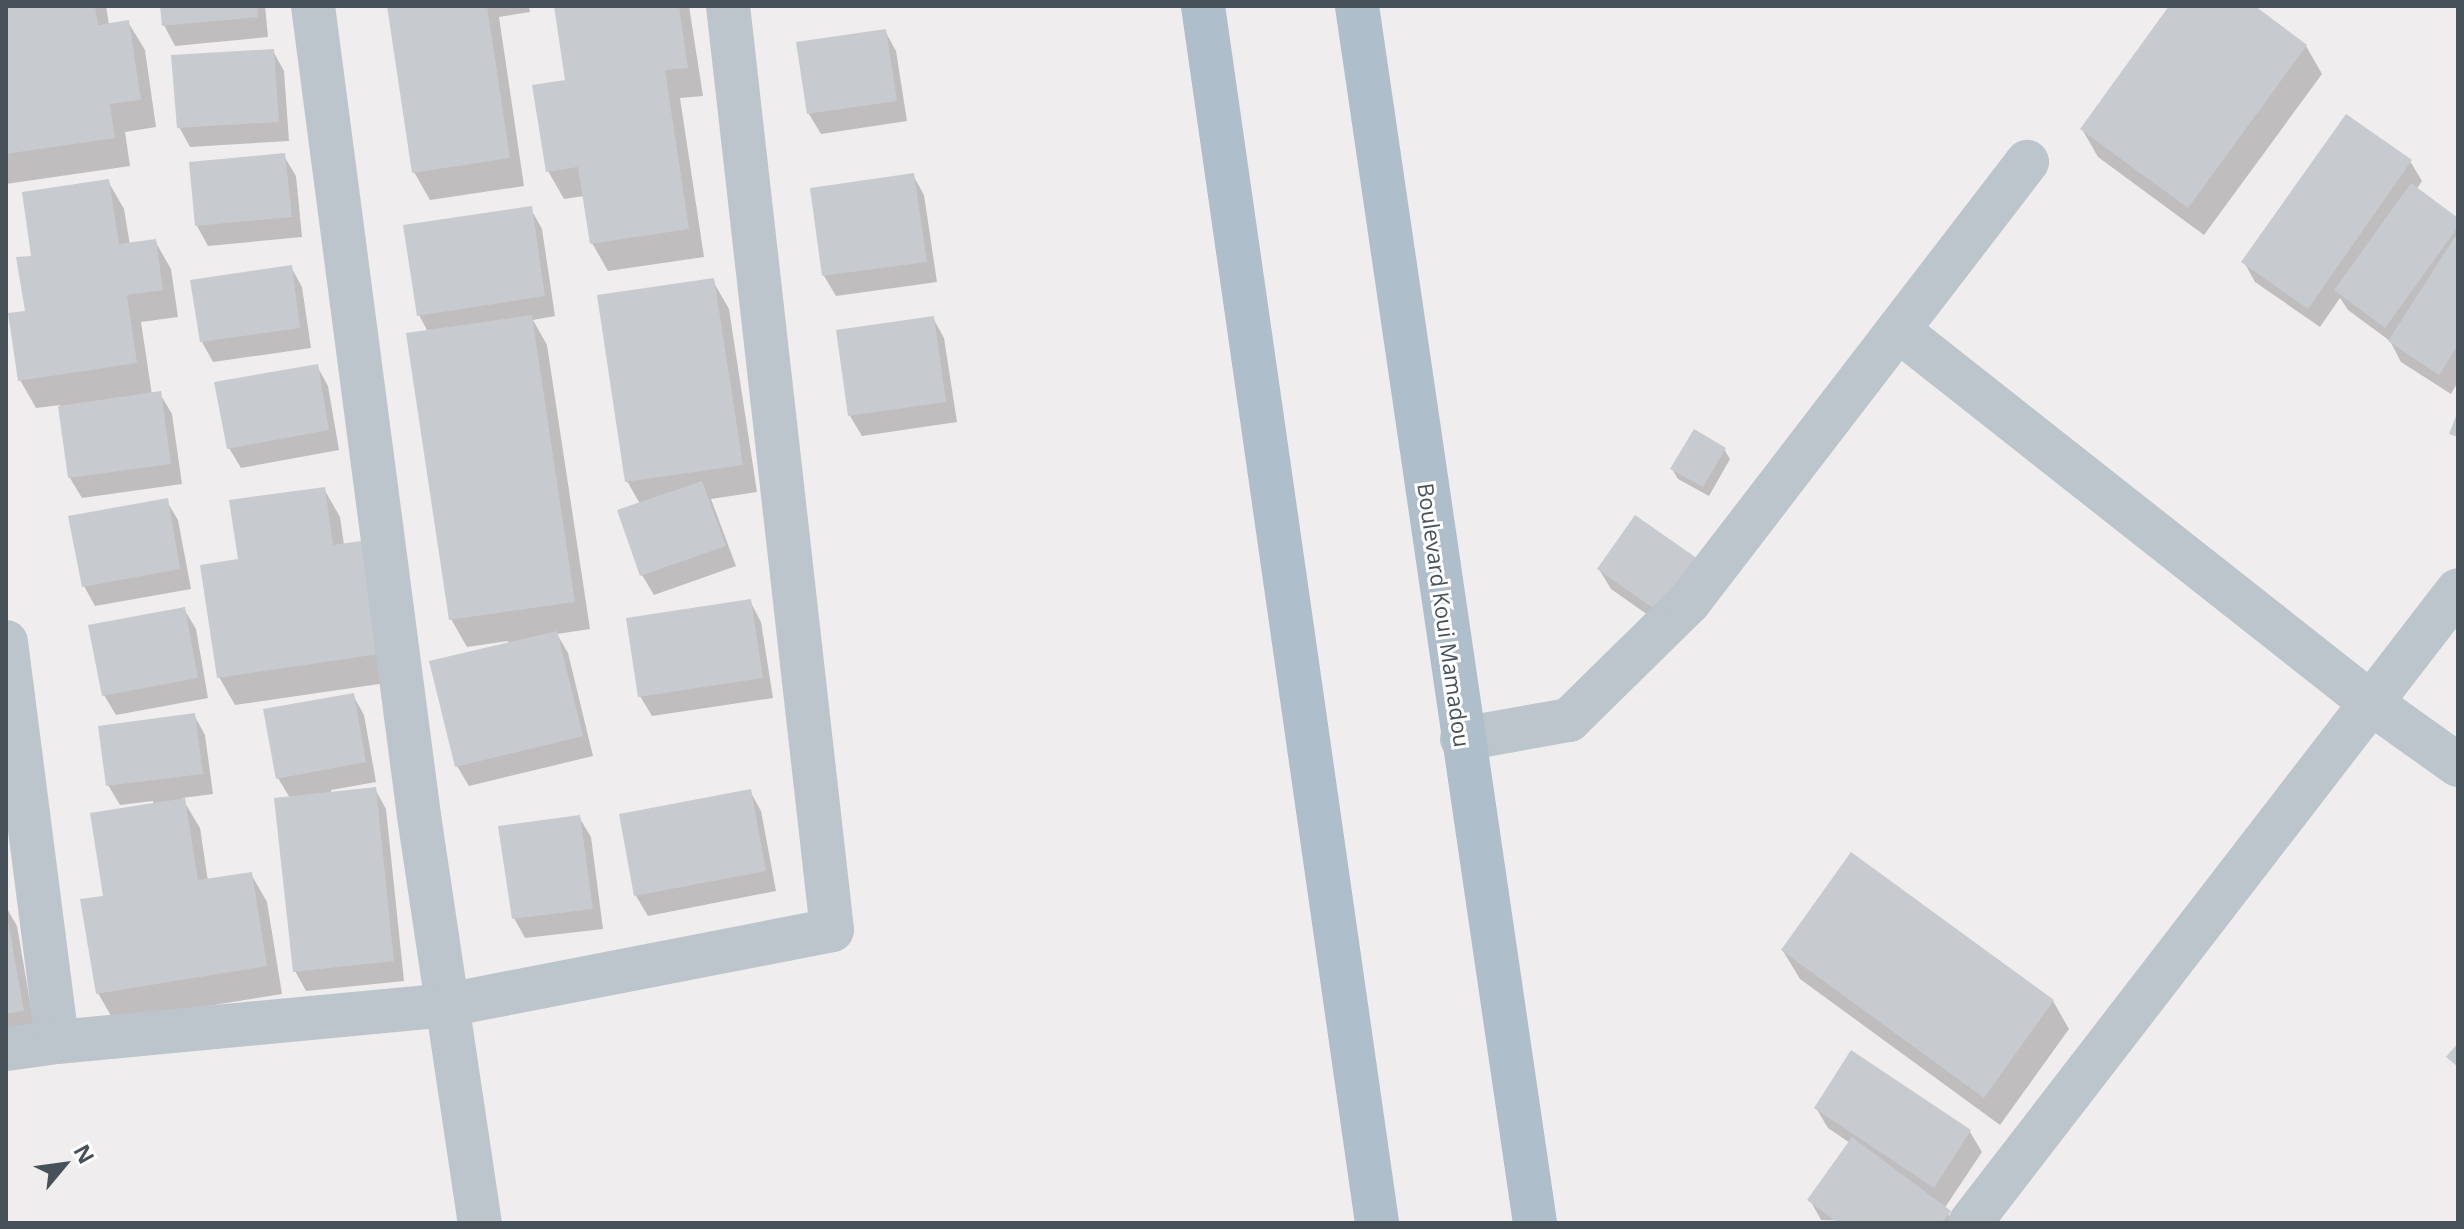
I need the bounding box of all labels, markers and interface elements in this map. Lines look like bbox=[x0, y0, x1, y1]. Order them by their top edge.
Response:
street label: Boulevard Koui Mamadou bbox=[1412, 481, 1476, 749]
north arrow bbox=[24, 1125, 104, 1205]
text: N bbox=[68, 1138, 102, 1168]

